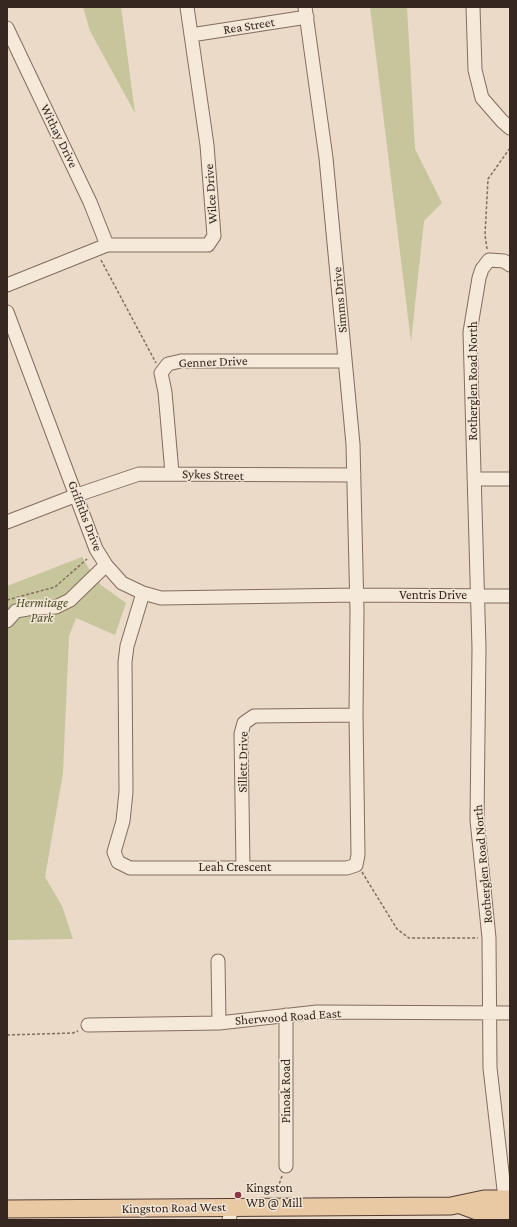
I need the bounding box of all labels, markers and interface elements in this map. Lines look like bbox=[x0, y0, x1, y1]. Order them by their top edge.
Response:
street label: Rea Street bbox=[222, 14, 276, 38]
street label: Withay Drive bbox=[37, 102, 81, 170]
street label: Wilce Drive bbox=[201, 163, 221, 225]
street label: Simms Drive bbox=[329, 266, 351, 334]
street label: Rotherglen Road North bbox=[465, 321, 481, 441]
street label: Genner Drive bbox=[178, 353, 248, 371]
street label: Sykes Street bbox=[182, 466, 244, 484]
street label: Griffiths Drive bbox=[64, 479, 106, 553]
street label: Ventris Drive bbox=[399, 587, 467, 603]
park label: Hermitage Park bbox=[16, 595, 68, 626]
street label: Sillett Drive bbox=[235, 731, 251, 793]
street label: Rotherglen Road North bbox=[470, 804, 496, 924]
street label: Leah Crescent bbox=[199, 859, 271, 875]
street label: Sherwood Road East bbox=[234, 1006, 342, 1028]
street label: Pinoak Road bbox=[278, 1059, 294, 1123]
place label: Kingston WB @ Mill bbox=[246, 1180, 302, 1211]
marker: Kingston WB @ Mill bbox=[233, 1190, 243, 1200]
street label: Kingston Road West bbox=[122, 1199, 226, 1217]

